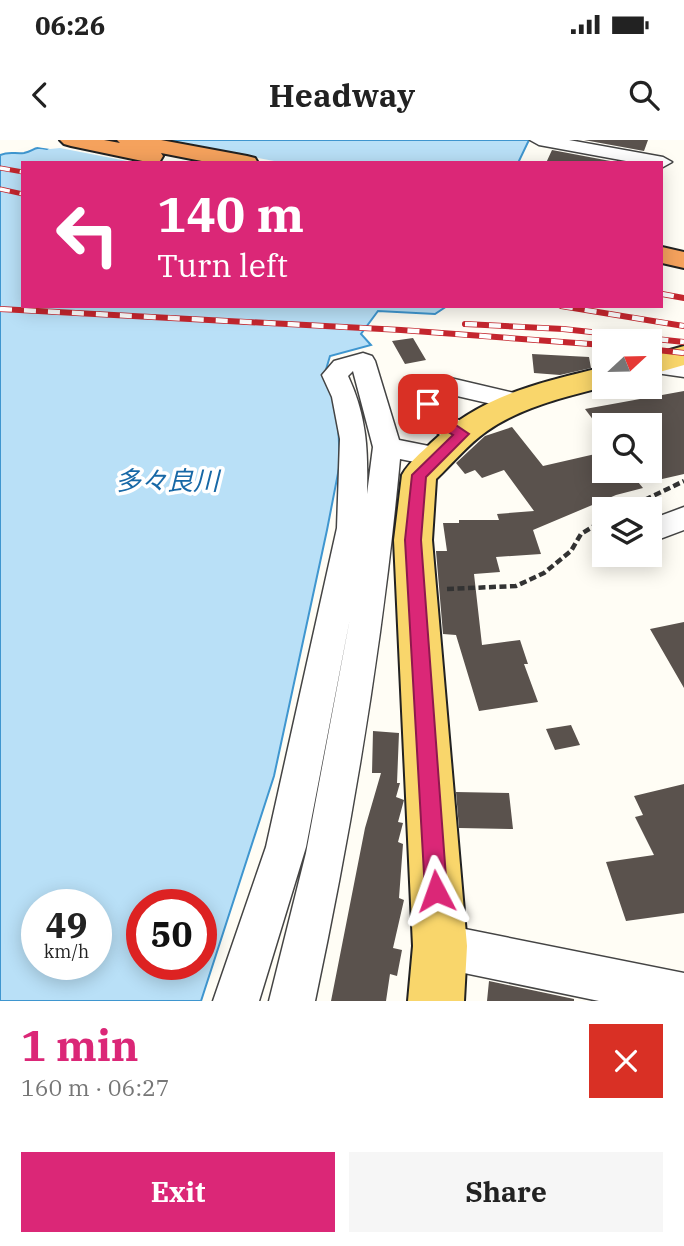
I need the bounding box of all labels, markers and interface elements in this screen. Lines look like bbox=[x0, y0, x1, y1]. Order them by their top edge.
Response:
text: 06:26 bbox=[35, 8, 105, 42]
text: Headway bbox=[269, 74, 415, 116]
icon: back bbox=[21, 76, 59, 114]
icon: search bbox=[625, 76, 663, 114]
text: 140 m bbox=[157, 182, 304, 245]
icon: left bbox=[42, 189, 133, 280]
text: Turn left bbox=[157, 244, 288, 286]
north arrow bbox=[592, 329, 662, 399]
map controls bbox=[592, 329, 662, 567]
pin bbox=[398, 374, 458, 434]
icon: arrive bbox=[409, 385, 447, 423]
button: search bbox=[592, 413, 662, 483]
water label: 多々良川 bbox=[115, 463, 222, 497]
button: layers bbox=[592, 497, 662, 567]
position arrow bbox=[399, 854, 473, 928]
speed limit sign: 50 bbox=[126, 889, 217, 980]
text: 49 bbox=[45, 902, 88, 948]
text: km/h bbox=[44, 940, 89, 963]
text: 1 min bbox=[21, 1018, 139, 1073]
button: close bbox=[589, 1024, 663, 1098]
text: 160 m · 06:27 bbox=[21, 1072, 170, 1102]
button: Exit bbox=[21, 1152, 335, 1232]
button: Share bbox=[349, 1152, 663, 1232]

